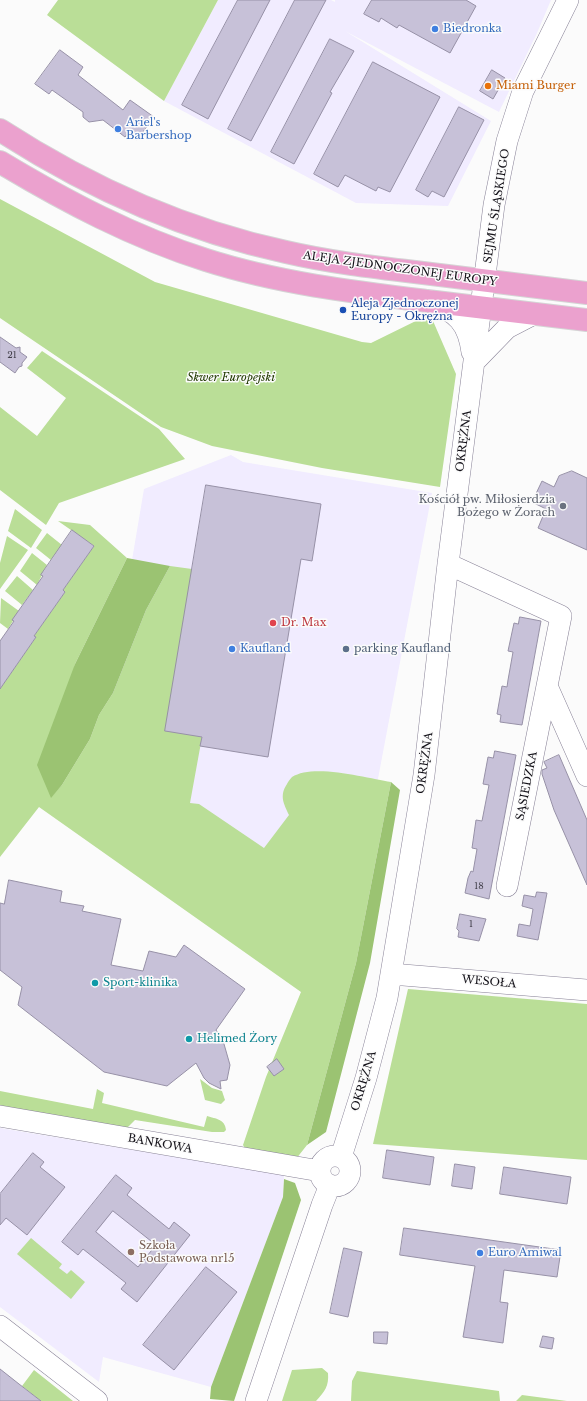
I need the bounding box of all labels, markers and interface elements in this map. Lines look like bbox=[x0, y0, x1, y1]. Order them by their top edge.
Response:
place label: Biedronka bbox=[443, 22, 502, 36]
marker: Biedronka bbox=[430, 24, 440, 34]
place label: Miami Burger bbox=[496, 79, 576, 93]
marker: Miami Burger bbox=[483, 81, 493, 91]
place label: Ariel's Barbershop bbox=[126, 116, 192, 142]
marker: Ariel's Barbershop bbox=[113, 124, 123, 134]
street label: SEJMU ŚLĄSKIEGO bbox=[481, 148, 513, 264]
street label: ALEJA ZJEDNOCZONEJ EUROPY bbox=[302, 249, 498, 289]
place label: Aleja Zjednoczonej Europy - Okrężna bbox=[351, 297, 459, 323]
marker: Aleja Zjednoczonej Europy - Okrężna bbox=[338, 305, 348, 315]
house number: 21 bbox=[7, 350, 17, 360]
park label: Skwer Europejski bbox=[187, 371, 275, 385]
street label: OKRĘŻNA bbox=[454, 409, 474, 473]
place label: Kościół pw. Miłosierdzia Bożego w Żorach bbox=[419, 493, 555, 519]
marker: Kościół pw. Miłosierdzia Bożego w Żorach bbox=[558, 501, 568, 511]
place label: Dr. Max bbox=[281, 616, 326, 630]
marker: Dr. Max bbox=[268, 618, 278, 628]
place label: Kaufland bbox=[240, 642, 291, 656]
place label: parking Kaufland bbox=[354, 642, 451, 656]
marker: Kaufland bbox=[227, 644, 237, 654]
marker: parking Kaufland bbox=[341, 644, 351, 654]
street label: OKRĘŻNA bbox=[414, 731, 436, 795]
street label: SĄSIEDZKA bbox=[514, 750, 540, 822]
house number: 18 bbox=[474, 881, 484, 891]
house number: 1 bbox=[469, 919, 473, 929]
street label: WESOŁA bbox=[461, 973, 517, 991]
place label: Sport-klinika bbox=[103, 976, 178, 990]
marker: Sport-klinika bbox=[90, 978, 100, 988]
place label: Helimed Żory bbox=[197, 1032, 277, 1046]
marker: Helimed Żory bbox=[184, 1034, 194, 1044]
street label: OKRĘŻNA bbox=[349, 1049, 379, 1113]
street label: BANKOWA bbox=[127, 1132, 193, 1156]
place label: Szkoła Podstawowa nr15 bbox=[139, 1239, 235, 1265]
place label: Euro Amiwal bbox=[488, 1246, 562, 1260]
marker: Szkoła Podstawowa nr15 bbox=[126, 1247, 136, 1257]
marker: Euro Amiwal bbox=[475, 1248, 485, 1258]

